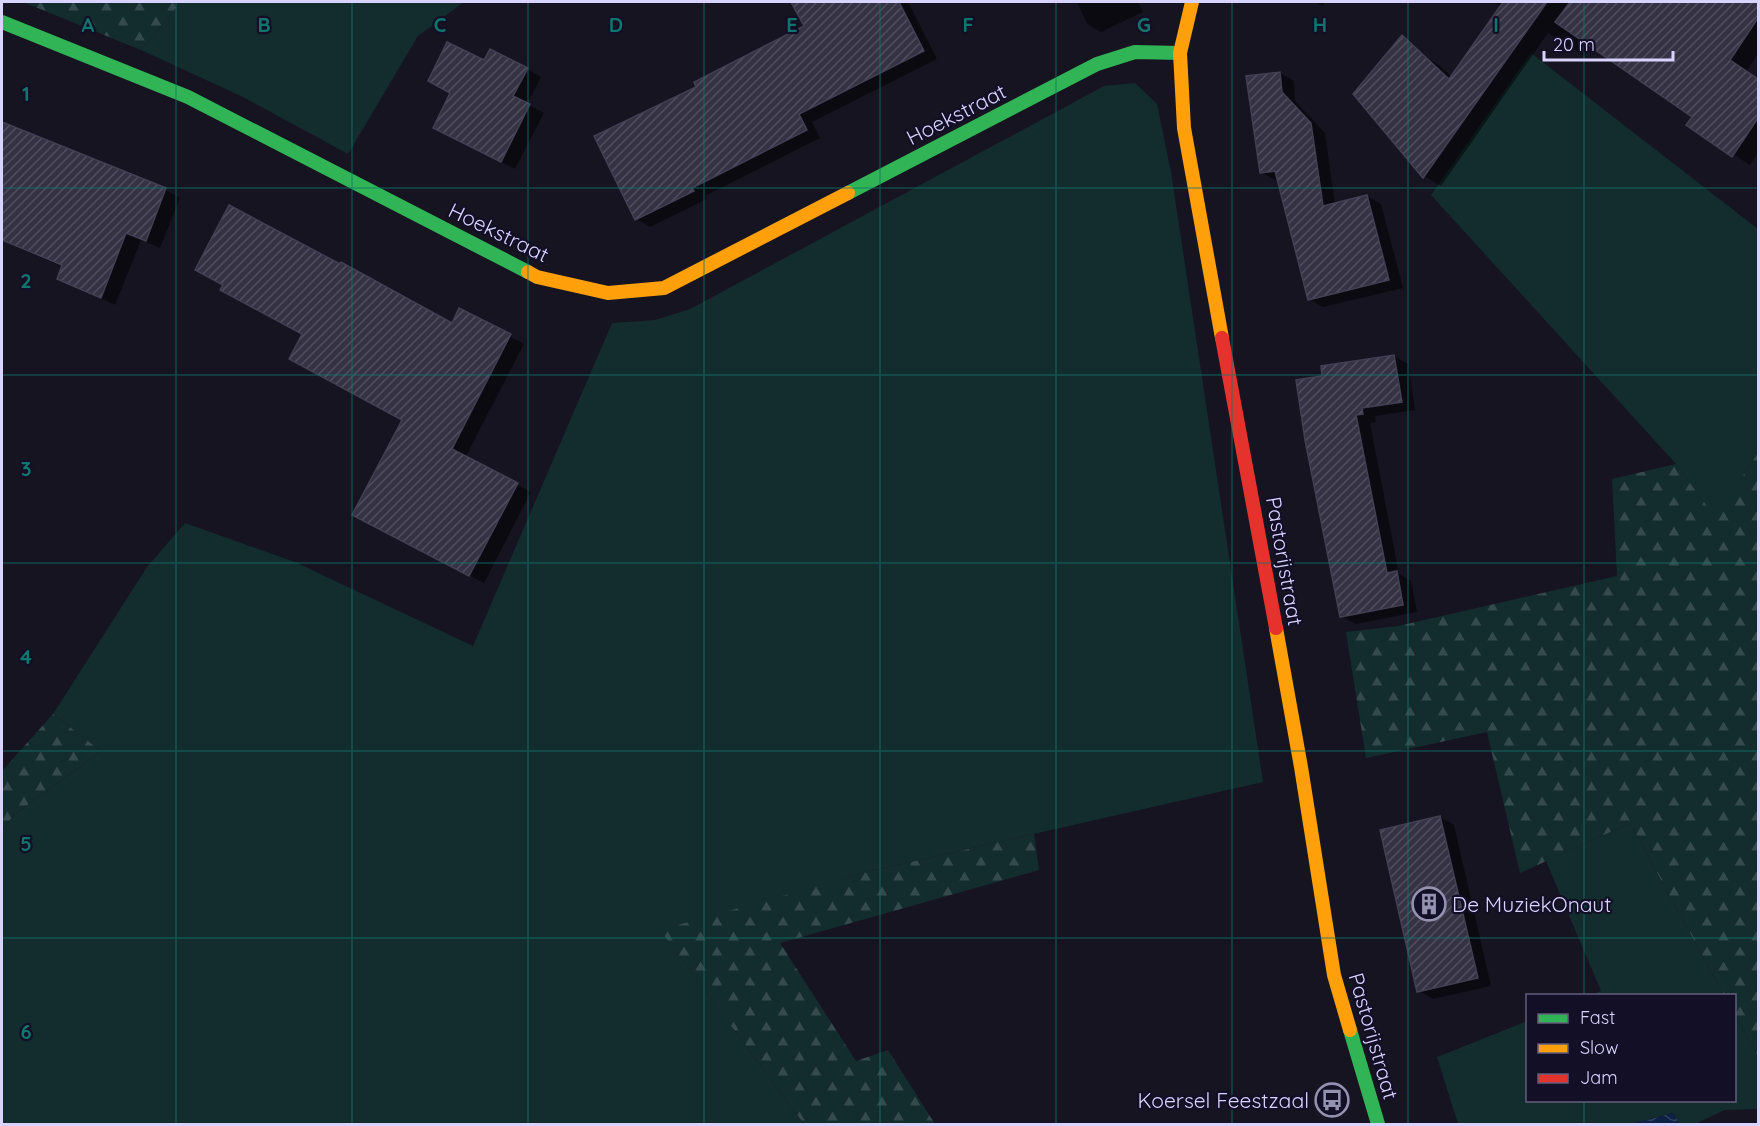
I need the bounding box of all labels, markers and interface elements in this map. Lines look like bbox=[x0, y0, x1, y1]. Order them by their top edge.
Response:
text: A bbox=[82, 12, 95, 37]
text: B bbox=[257, 12, 271, 37]
text: C bbox=[434, 12, 447, 37]
text: D bbox=[609, 12, 623, 37]
text: E bbox=[786, 12, 798, 37]
text: F bbox=[962, 12, 974, 37]
text: G bbox=[1137, 12, 1151, 37]
text: H bbox=[1313, 12, 1327, 37]
text: I bbox=[1493, 12, 1499, 37]
scale bar bbox=[1544, 24, 1673, 62]
text: 20 m bbox=[1553, 33, 1595, 56]
street label: Hoekstraat bbox=[902, 78, 1010, 150]
text: 1 bbox=[22, 81, 30, 106]
street label: Hoekstraat bbox=[445, 197, 553, 267]
text: 2 bbox=[20, 268, 32, 293]
text: 3 bbox=[21, 456, 31, 481]
street label: Pastorijstraat bbox=[1261, 494, 1309, 628]
text: 4 bbox=[20, 644, 32, 669]
text: 5 bbox=[20, 831, 32, 856]
building icon: De MuziekOnaut bbox=[1411, 886, 1447, 922]
place label: De MuziekOnaut bbox=[1452, 891, 1611, 917]
street label: Pastorijstraat bbox=[1344, 970, 1404, 1102]
legend bbox=[1526, 994, 1736, 1102]
text: Fast bbox=[1580, 1006, 1615, 1029]
text: 6 bbox=[20, 1019, 32, 1044]
text: Slow bbox=[1580, 1036, 1618, 1059]
text: Jam bbox=[1580, 1066, 1618, 1089]
bus stop icon: Koersel Feestzaal bbox=[1314, 1082, 1350, 1118]
place label: Koersel Feestzaal bbox=[1138, 1087, 1309, 1113]

